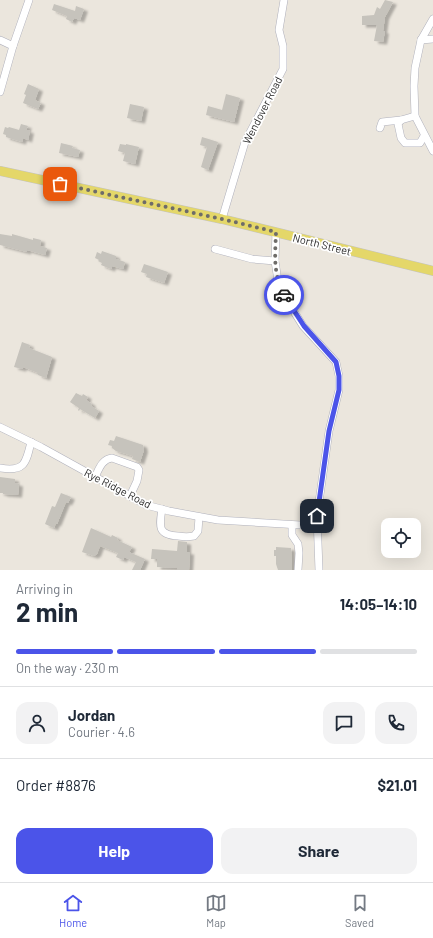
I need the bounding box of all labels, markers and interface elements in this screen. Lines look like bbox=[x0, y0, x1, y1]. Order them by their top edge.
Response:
street label: Wendover Road bbox=[239, 74, 285, 146]
pin bbox=[43, 167, 77, 201]
icon: bag bbox=[49, 173, 71, 195]
street label: North Street bbox=[291, 230, 353, 258]
courier bbox=[264, 275, 304, 315]
icon: car bbox=[273, 284, 295, 306]
street label: Rye Ridge Road bbox=[82, 466, 154, 510]
pin bbox=[300, 499, 334, 533]
icon: home bbox=[306, 505, 328, 527]
map controls bbox=[381, 518, 421, 558]
button: locate bbox=[381, 518, 421, 558]
text: Arriving in bbox=[16, 581, 73, 597]
text: 14:05–14:10 bbox=[340, 595, 417, 613]
text: 2 min bbox=[16, 596, 78, 627]
text: On the way · 230 m bbox=[16, 660, 119, 676]
button: person bbox=[16, 702, 58, 744]
button: chat bbox=[323, 702, 365, 744]
button: phone bbox=[375, 702, 417, 744]
text: Jordan bbox=[68, 706, 115, 724]
text: Courier · 4.6 bbox=[68, 724, 135, 740]
text: Order #8876 bbox=[16, 776, 96, 794]
text: $21.01 bbox=[377, 776, 417, 794]
button: Help bbox=[16, 828, 213, 874]
button: Share bbox=[221, 828, 417, 874]
tab: Home bbox=[59, 892, 87, 929]
tab: Map bbox=[205, 892, 227, 929]
tab: Saved bbox=[345, 892, 374, 929]

